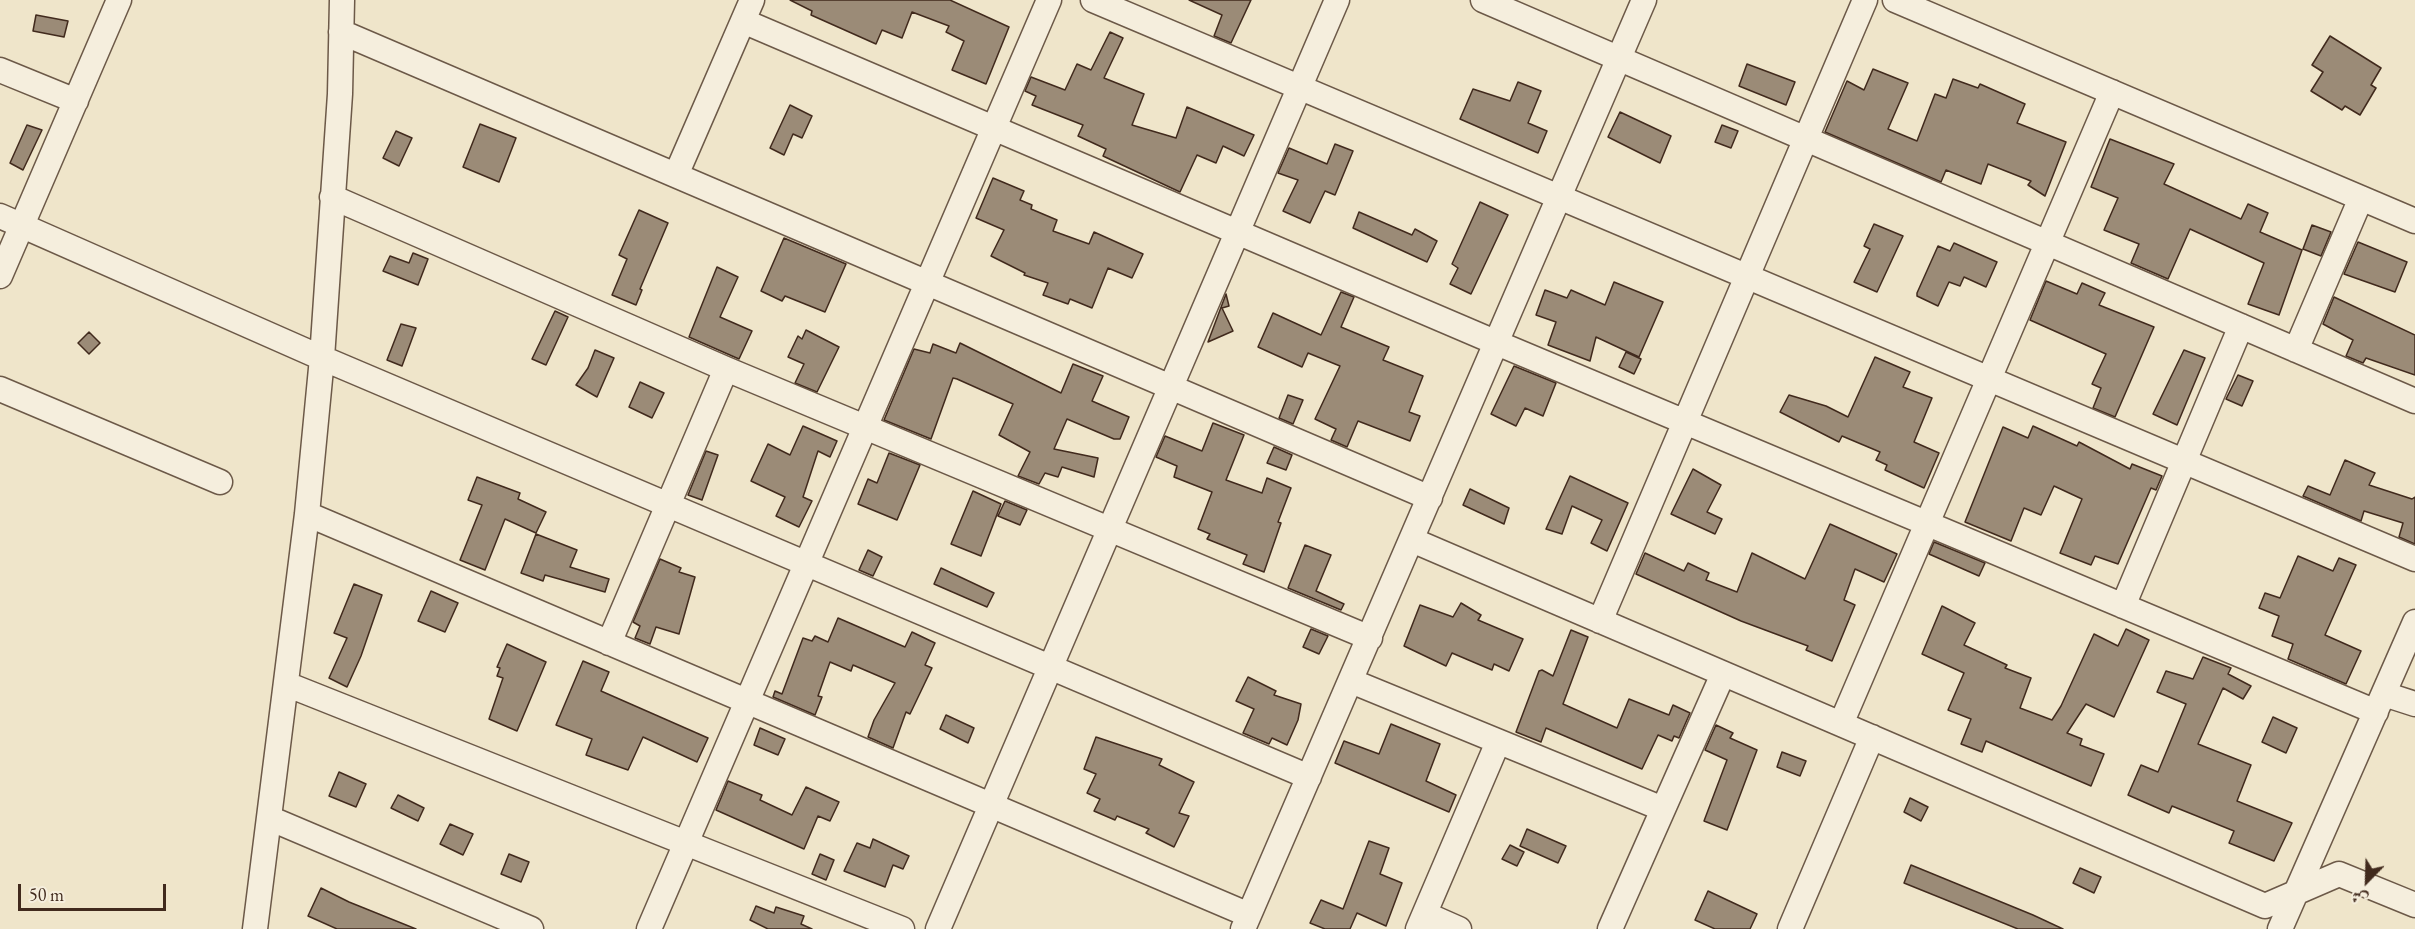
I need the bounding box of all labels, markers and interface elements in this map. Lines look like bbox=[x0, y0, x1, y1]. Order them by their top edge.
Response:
north arrow bbox=[2337, 851, 2397, 911]
scale bar bbox=[21, 872, 170, 910]
text: 50 m bbox=[29, 883, 64, 906]
text: ش bbox=[2348, 885, 2371, 911]

